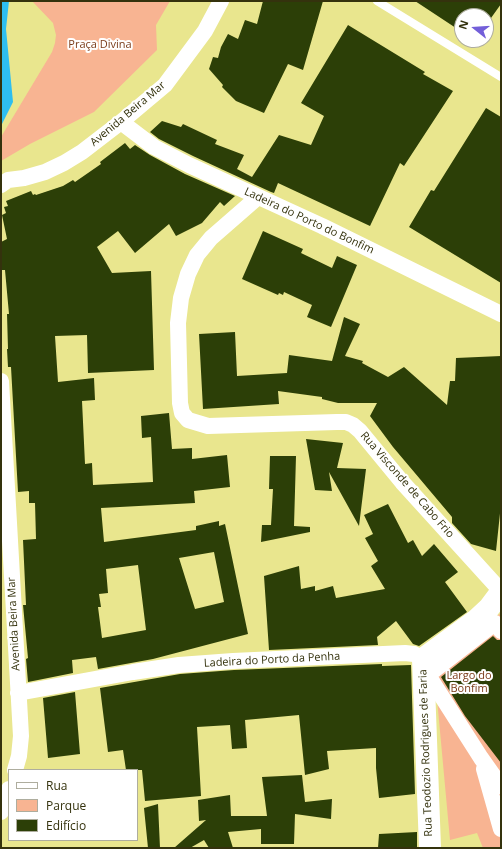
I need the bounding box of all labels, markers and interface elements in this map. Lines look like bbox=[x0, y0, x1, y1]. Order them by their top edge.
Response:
north arrow bbox=[454, 8, 494, 48]
text: N bbox=[455, 18, 471, 31]
park label: Praça Divina bbox=[68, 38, 132, 52]
street label: Avenida Beira Mar bbox=[88, 79, 168, 149]
street label: Ladeira do Porto do Bonfim bbox=[242, 185, 376, 257]
street label: Rua Visconde de Cabo Frio bbox=[357, 429, 457, 541]
street label: Avenida Beira Mar bbox=[5, 577, 23, 671]
street label: Ladeira do Porto da Penha bbox=[204, 650, 340, 670]
street label: Rua Teodozio Rodrigues de Faria bbox=[416, 669, 436, 837]
park label: Largo do Bonfim bbox=[446, 669, 492, 695]
legend bbox=[8, 769, 138, 841]
text: Rua bbox=[46, 777, 67, 794]
text: Parque bbox=[46, 797, 86, 814]
text: Edifício bbox=[46, 817, 86, 834]

